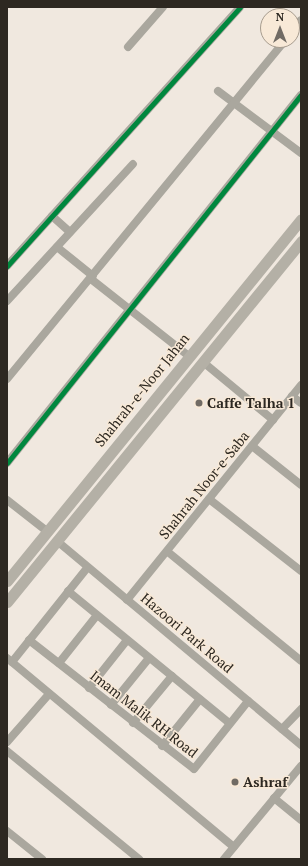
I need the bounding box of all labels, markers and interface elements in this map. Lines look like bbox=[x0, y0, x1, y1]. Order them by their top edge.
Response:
north arrow bbox=[260, 8, 300, 48]
text: N bbox=[276, 10, 284, 24]
street label: Shahrah-e-Noor Jahan bbox=[91, 330, 193, 450]
place label: Caffe Talha 1 bbox=[207, 395, 295, 411]
marker: Caffe Talha 1 bbox=[194, 398, 204, 408]
street label: Shahrah Noor-e-Saba bbox=[155, 428, 253, 542]
street label: Hazoori Park Road bbox=[138, 590, 236, 676]
street label: Imam Malik RH Road bbox=[87, 667, 201, 761]
place label: Ashraf bbox=[243, 774, 288, 790]
marker: Ashraf bbox=[230, 777, 240, 787]

